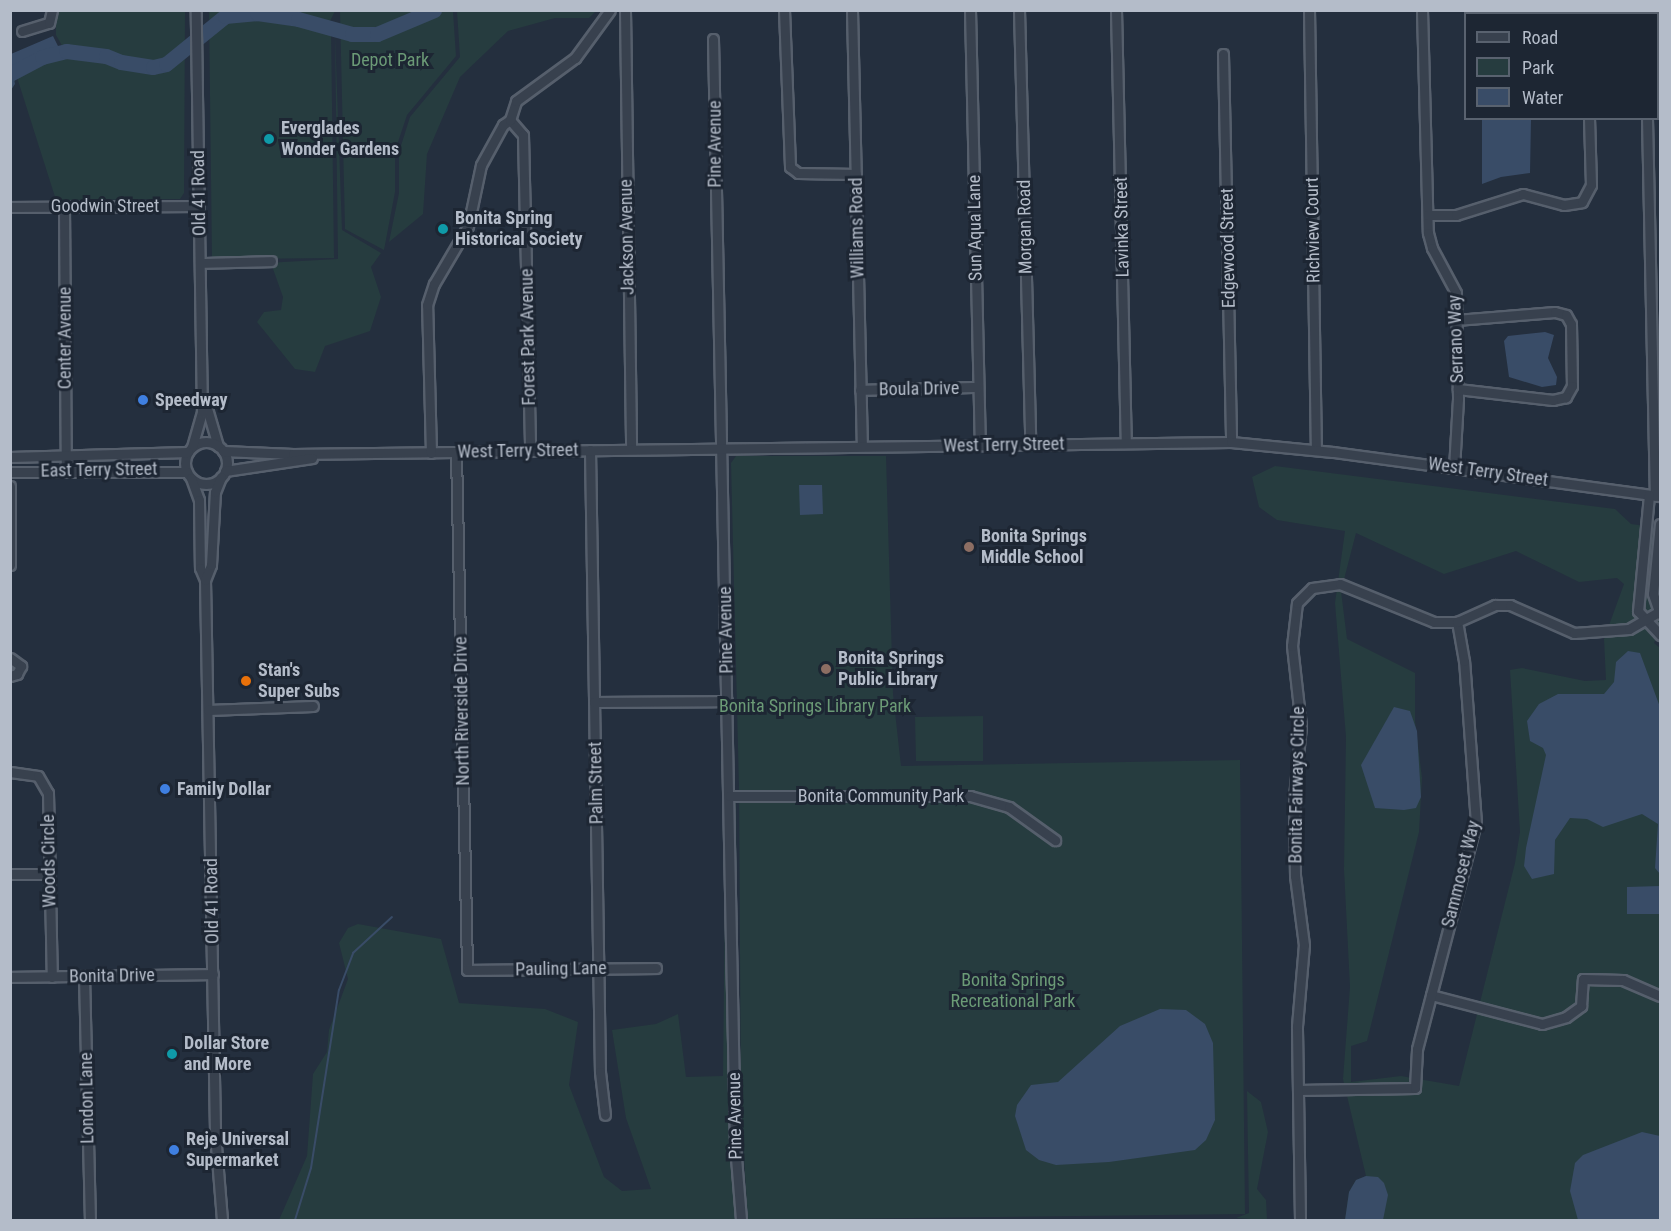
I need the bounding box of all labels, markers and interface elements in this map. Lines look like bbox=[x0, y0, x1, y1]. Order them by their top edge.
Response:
legend bbox=[1464, 12, 1659, 120]
text: Road bbox=[1522, 27, 1558, 48]
park label: Depot Park bbox=[351, 49, 429, 71]
text: Park bbox=[1522, 57, 1554, 78]
text: Water bbox=[1522, 87, 1563, 108]
street label: Pine Avenue bbox=[704, 100, 726, 188]
place label: Everglades Wonder Gardens bbox=[281, 118, 399, 160]
marker: Everglades Wonder Gardens bbox=[262, 132, 276, 146]
street label: Old 41 Road bbox=[187, 150, 211, 236]
street label: Sun Aqua Lane bbox=[963, 175, 987, 281]
street label: Lavinka Street bbox=[1110, 176, 1134, 278]
street label: Williams Road bbox=[845, 177, 869, 279]
street label: Richview Court bbox=[1301, 177, 1325, 283]
street label: Jackson Avenue bbox=[615, 179, 639, 295]
street label: Morgan Road bbox=[1013, 180, 1037, 274]
street label: Edgewood Street bbox=[1216, 188, 1240, 308]
street label: Goodwin Street bbox=[51, 195, 159, 217]
place label: Bonita Spring Historical Society bbox=[455, 208, 583, 250]
marker: Bonita Spring Historical Society bbox=[436, 222, 450, 236]
street label: Forest Park Avenue bbox=[516, 268, 540, 406]
street label: Center Avenue bbox=[54, 287, 76, 389]
street label: Serrano Way bbox=[1444, 294, 1468, 384]
street label: Boula Drive bbox=[879, 378, 959, 400]
place label: Speedway bbox=[155, 389, 228, 411]
marker: Speedway bbox=[136, 393, 150, 407]
street label: West Terry Street bbox=[943, 433, 1065, 457]
street label: West Terry Street bbox=[457, 439, 579, 463]
street label: West Terry Street bbox=[1426, 453, 1550, 491]
street label: East Terry Street bbox=[40, 458, 158, 482]
place label: Bonita Springs Middle School bbox=[981, 526, 1087, 568]
marker: Bonita Springs Middle School bbox=[962, 540, 976, 554]
street label: Pine Avenue bbox=[714, 586, 738, 674]
street label: North Riverside Drive bbox=[450, 636, 474, 786]
place label: Bonita Springs Public Library bbox=[838, 648, 944, 690]
place label: Stan's Super Subs bbox=[258, 660, 340, 702]
marker: Bonita Springs Public Library bbox=[819, 662, 833, 676]
marker: Stan's Super Subs bbox=[239, 674, 253, 688]
park label: Bonita Springs Library Park bbox=[719, 695, 911, 717]
street label: Bonita Fairways Circle bbox=[1285, 706, 1309, 864]
street label: Palm Street bbox=[584, 742, 608, 824]
place label: Family Dollar bbox=[177, 778, 271, 800]
marker: Family Dollar bbox=[158, 782, 172, 796]
street label: Bonita Community Park bbox=[798, 785, 964, 807]
street label: Woods Circle bbox=[37, 814, 61, 908]
street label: Sammoset Way bbox=[1437, 818, 1485, 930]
street label: Old 41 Road bbox=[200, 858, 224, 944]
street label: Pauling Lane bbox=[515, 957, 607, 981]
street label: Bonita Drive bbox=[69, 964, 155, 988]
park label: Bonita Springs Recreational Park bbox=[951, 970, 1075, 1012]
place label: Dollar Store and More bbox=[184, 1033, 269, 1076]
marker: Dollar Store and More bbox=[165, 1047, 179, 1061]
street label: London Lane bbox=[75, 1052, 99, 1144]
street label: Pine Avenue bbox=[723, 1072, 747, 1160]
place label: Reje Universal Supermarket bbox=[186, 1129, 289, 1172]
marker: Reje Universal Supermarket bbox=[167, 1143, 181, 1157]

